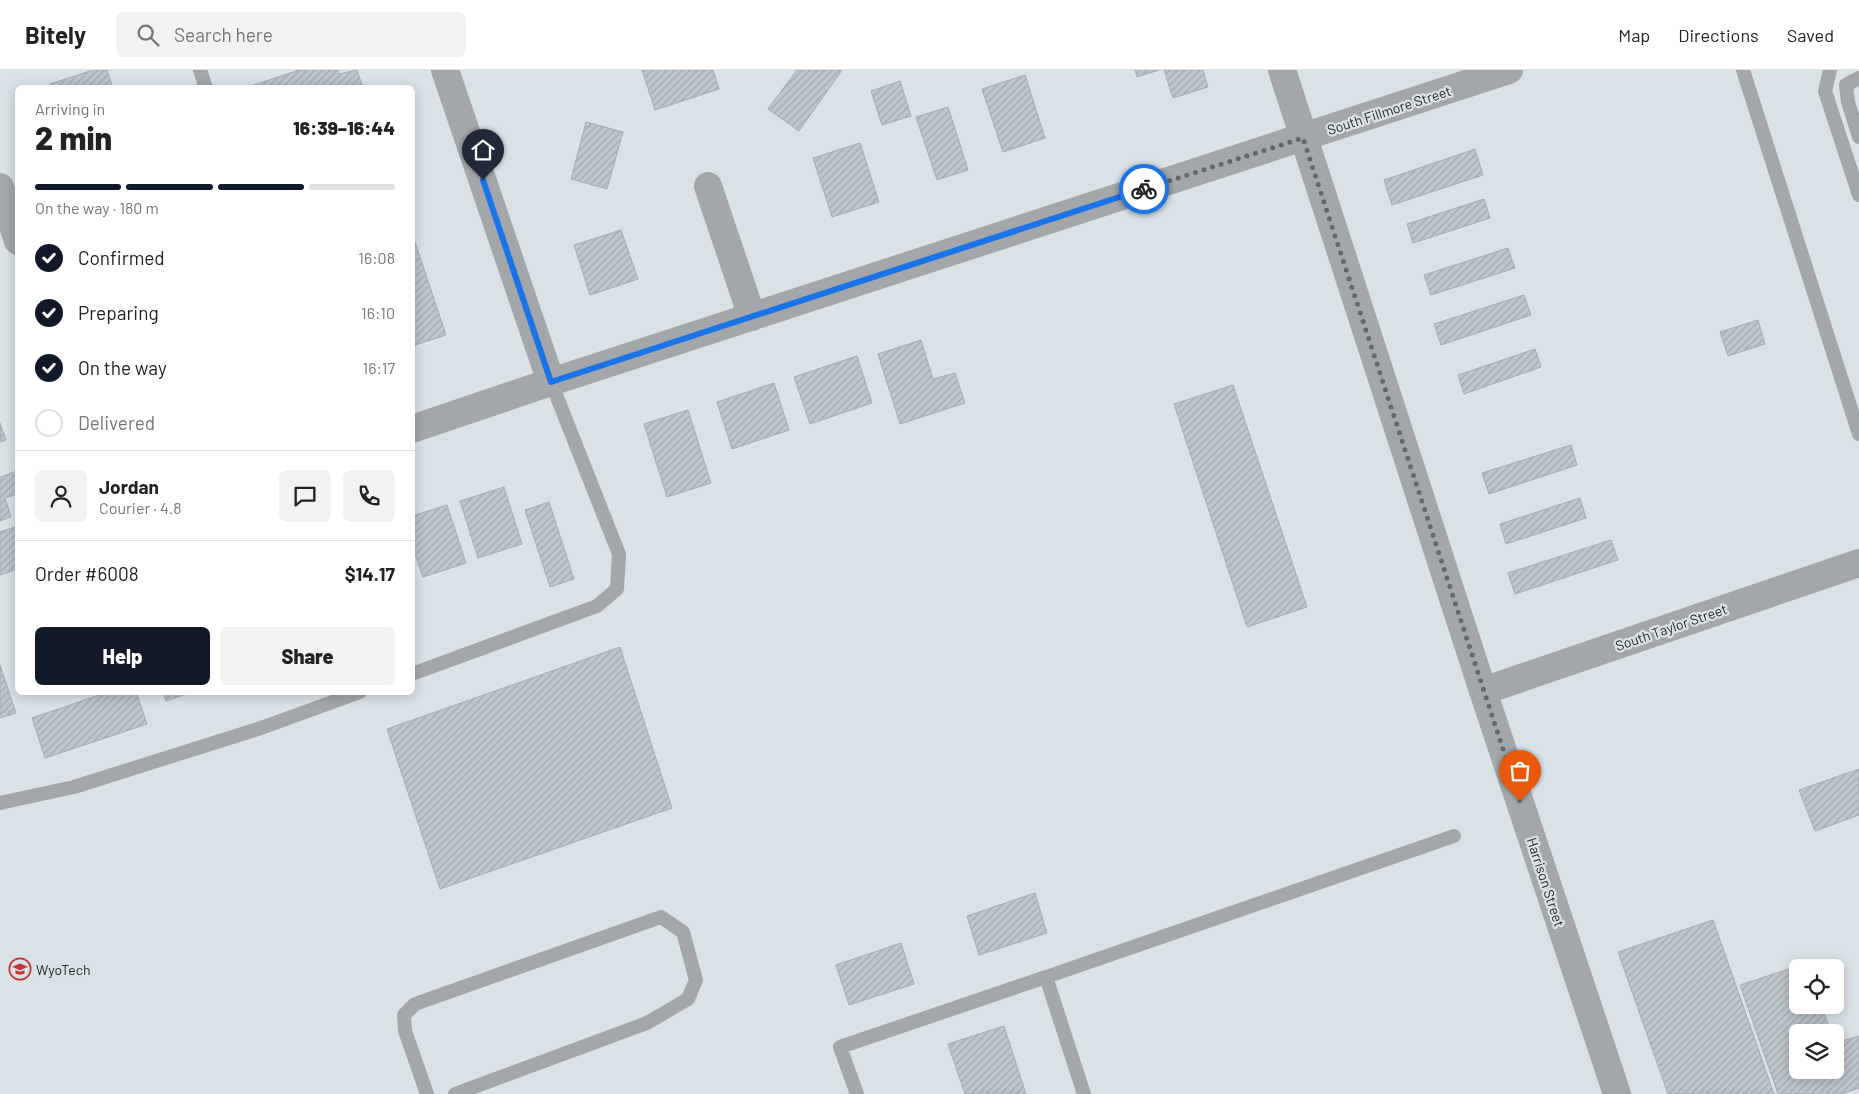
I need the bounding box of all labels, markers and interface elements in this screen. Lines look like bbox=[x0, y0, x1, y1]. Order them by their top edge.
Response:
search box bbox=[116, 12, 466, 57]
text: Bitely bbox=[25, 20, 86, 49]
icon: search bbox=[134, 21, 162, 49]
text: Search here bbox=[174, 23, 273, 46]
text: Map bbox=[1618, 24, 1650, 46]
text: Directions bbox=[1678, 24, 1759, 46]
text: Saved bbox=[1787, 24, 1834, 46]
street label: South Fillmore Street bbox=[1325, 82, 1453, 138]
text: Arriving in bbox=[35, 99, 105, 118]
text: 16:39–16:44 bbox=[293, 116, 395, 139]
text: 2 min bbox=[35, 118, 112, 156]
pin bbox=[462, 129, 504, 180]
icon: home bbox=[469, 136, 497, 164]
courier bbox=[1119, 164, 1169, 214]
icon: bike bbox=[1130, 175, 1158, 203]
text: On the way · 180 m bbox=[35, 198, 159, 217]
icon: check bbox=[35, 244, 63, 272]
text: Confirmed bbox=[78, 246, 165, 269]
text: 16:08 bbox=[358, 248, 395, 267]
icon: check bbox=[35, 299, 63, 327]
text: Preparing bbox=[78, 301, 159, 324]
text: 16:10 bbox=[361, 303, 395, 322]
icon: check bbox=[35, 354, 63, 382]
text: On the way bbox=[78, 356, 167, 379]
text: 16:17 bbox=[363, 358, 395, 377]
text: Delivered bbox=[78, 411, 155, 434]
button: person bbox=[35, 470, 87, 522]
button: chat bbox=[279, 470, 331, 522]
button: phone bbox=[343, 470, 395, 522]
text: Jordan bbox=[99, 475, 159, 498]
text: Courier · 4.8 bbox=[99, 498, 182, 517]
text: Order #6008 bbox=[35, 562, 139, 585]
text: $14.17 bbox=[345, 562, 395, 585]
street label: South Taylor Street bbox=[1613, 600, 1729, 654]
button: Help bbox=[35, 627, 210, 685]
button: Share bbox=[220, 627, 395, 685]
pin bbox=[1499, 750, 1541, 801]
icon: bag bbox=[1506, 757, 1534, 785]
street label: Harrison Street bbox=[1524, 835, 1568, 929]
school or university icon: WyoTech bbox=[8, 957, 32, 981]
map controls bbox=[1789, 959, 1844, 1079]
button: locate bbox=[1789, 959, 1844, 1014]
place label: WyoTech bbox=[36, 961, 91, 978]
button: layers bbox=[1789, 1024, 1844, 1079]

